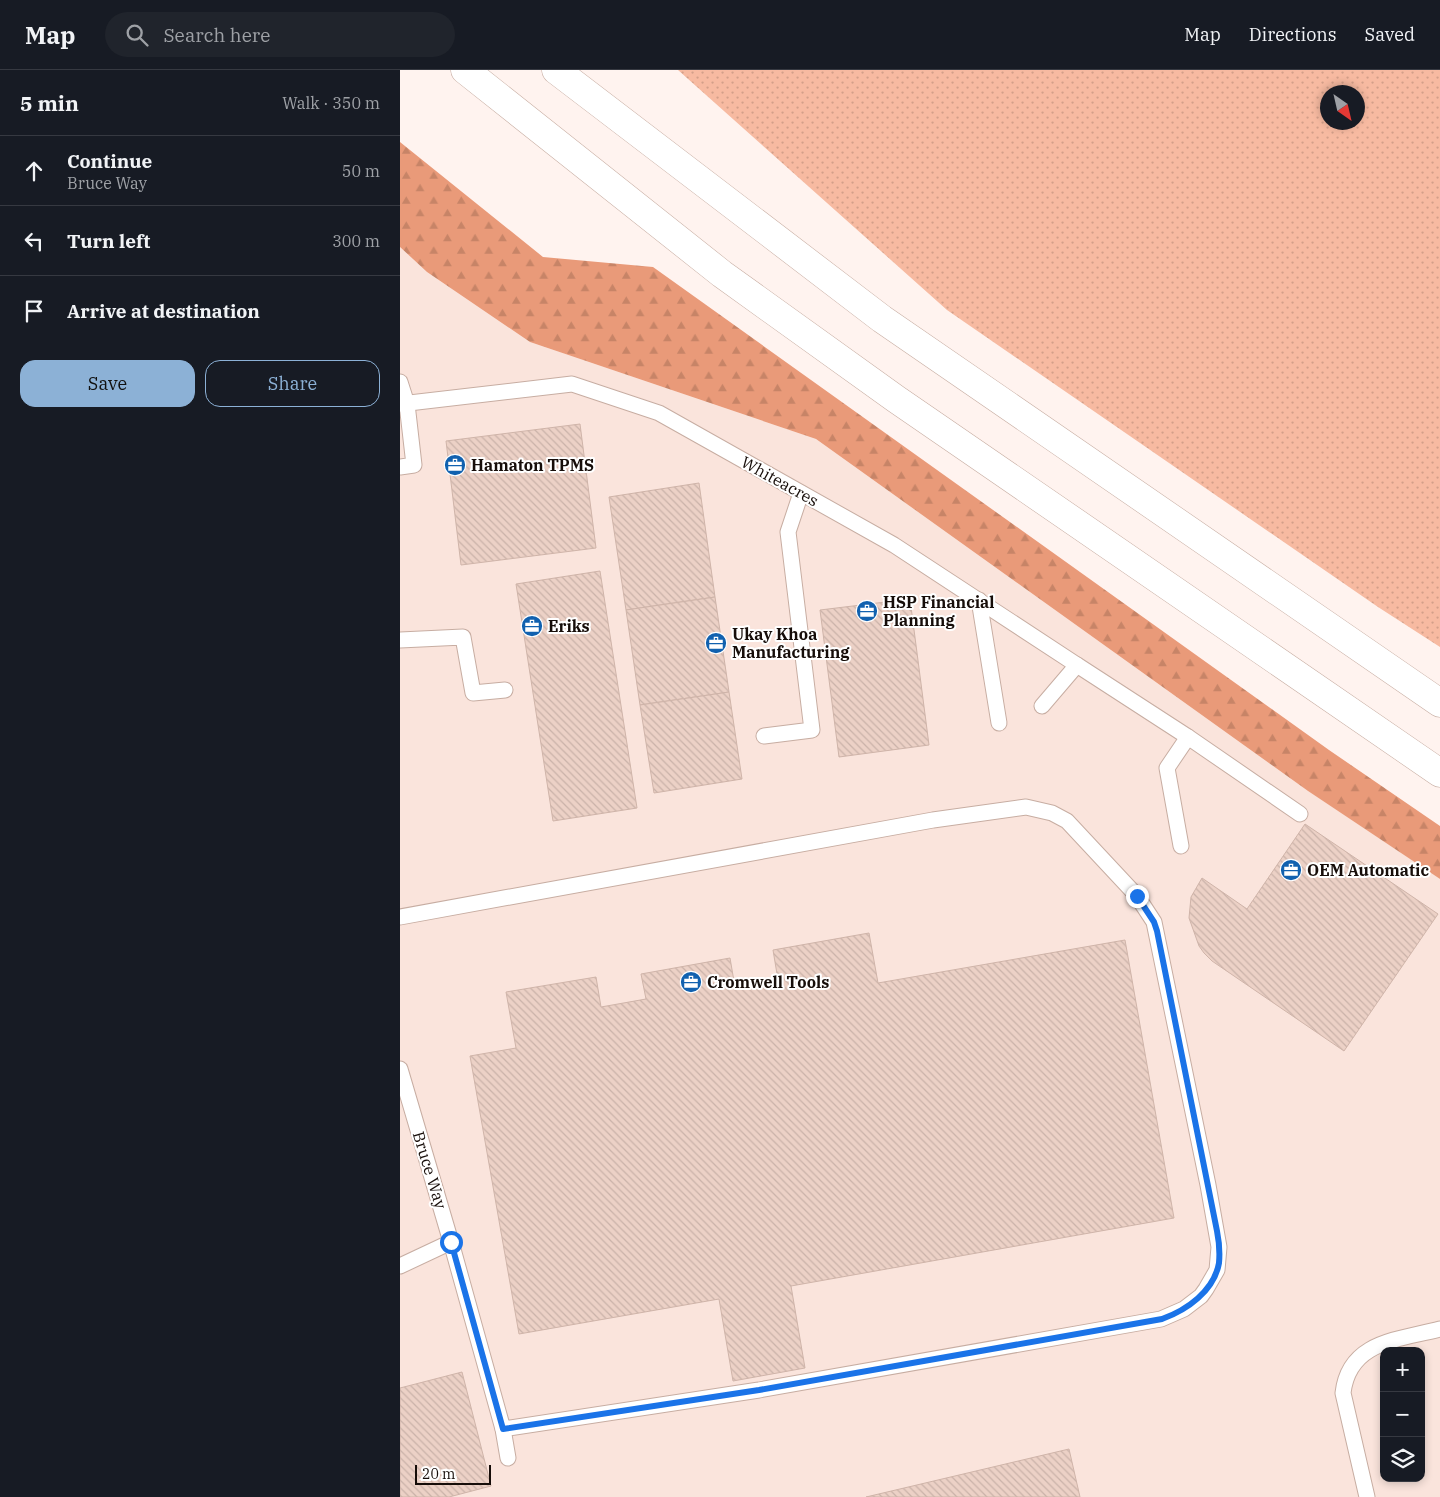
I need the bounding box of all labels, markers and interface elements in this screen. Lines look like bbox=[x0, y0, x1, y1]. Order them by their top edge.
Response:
search box bbox=[105, 12, 455, 57]
text: Map bbox=[25, 19, 75, 51]
icon: search bbox=[123, 21, 151, 49]
text: Search here bbox=[163, 23, 270, 47]
text: Map bbox=[1184, 23, 1221, 46]
text: Directions bbox=[1249, 23, 1337, 46]
text: Saved bbox=[1365, 23, 1415, 46]
north arrow bbox=[1320, 85, 1365, 130]
text: 5 min bbox=[20, 89, 79, 117]
text: Walk · 350 m bbox=[282, 93, 380, 113]
text: Continue bbox=[67, 149, 152, 173]
icon: ahead bbox=[20, 157, 48, 185]
text: 50 m bbox=[342, 161, 380, 181]
text: Bruce Way bbox=[67, 173, 147, 193]
icon: left bbox=[20, 227, 48, 255]
text: Turn left bbox=[67, 229, 150, 253]
text: 300 m bbox=[332, 231, 380, 251]
icon: arrive bbox=[20, 297, 48, 325]
text: Arrive at destination bbox=[67, 299, 260, 323]
button: Save bbox=[20, 360, 195, 407]
button: Share bbox=[205, 360, 380, 407]
street label: Whiteacres bbox=[738, 452, 822, 510]
office icon: Hamaton TPMS bbox=[443, 453, 467, 477]
place label: Hamaton TPMS bbox=[471, 455, 594, 475]
place label: HSP Financial Planning bbox=[883, 592, 994, 630]
office icon: HSP Financial Planning bbox=[855, 599, 879, 623]
office icon: Eriks bbox=[520, 614, 544, 638]
place label: Eriks bbox=[548, 616, 590, 636]
place label: Ukay Khoa Manufacturing bbox=[732, 624, 850, 662]
office icon: Ukay Khoa Manufacturing bbox=[704, 631, 728, 655]
office icon: OEM Automatic bbox=[1279, 858, 1303, 882]
place label: OEM Automatic bbox=[1307, 860, 1429, 880]
route end bbox=[1126, 885, 1149, 908]
office icon: Cromwell Tools bbox=[679, 970, 703, 994]
place label: Cromwell Tools bbox=[707, 972, 829, 992]
street label: Bruce Way bbox=[409, 1129, 451, 1212]
route start bbox=[440, 1231, 463, 1254]
map controls bbox=[1380, 1347, 1425, 1482]
button: + bbox=[1380, 1347, 1425, 1392]
button: − bbox=[1380, 1392, 1425, 1437]
button: layers bbox=[1380, 1437, 1425, 1482]
scale bar bbox=[415, 1462, 491, 1485]
text: 20 m bbox=[422, 1465, 455, 1483]

